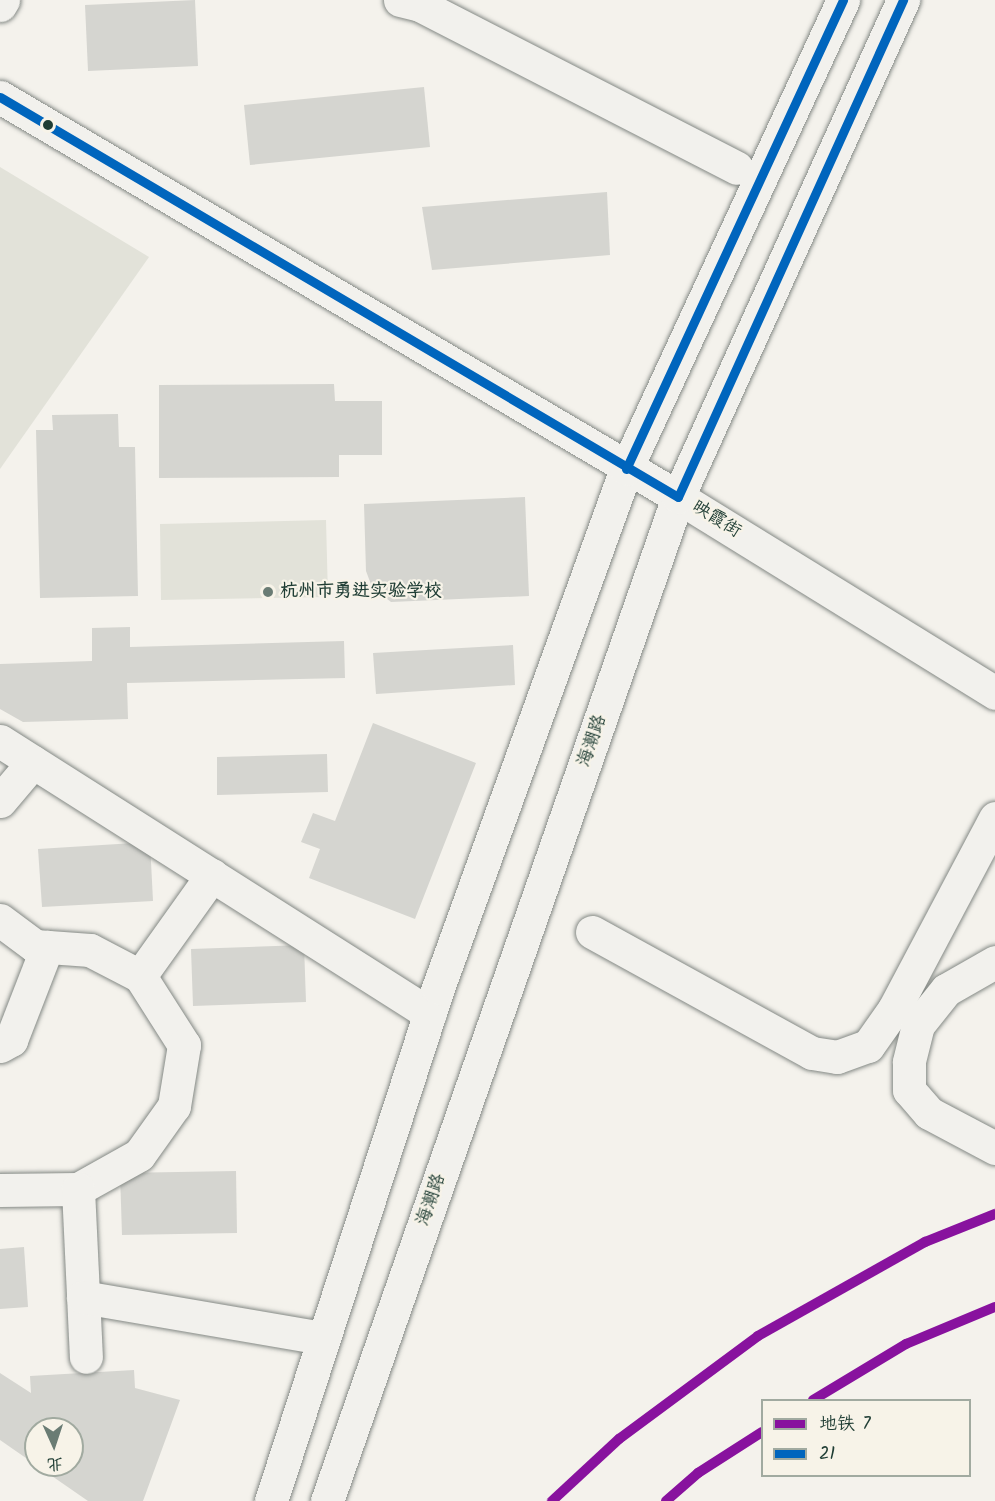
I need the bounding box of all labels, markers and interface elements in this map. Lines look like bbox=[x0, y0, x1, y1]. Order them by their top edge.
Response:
unlabelled marker bbox=[42, 119, 54, 131]
street label: 映霞街 bbox=[687, 497, 745, 543]
place label: 杭州市勇进实验学校 bbox=[280, 581, 442, 603]
marker: 杭州市勇进实验学校 bbox=[261, 585, 275, 599]
street label: 海潮路 bbox=[574, 712, 612, 770]
street label: 海潮路 bbox=[413, 1171, 451, 1229]
legend bbox=[761, 1399, 971, 1477]
text: 地铁 7 bbox=[819, 1410, 871, 1439]
north arrow bbox=[24, 1417, 84, 1477]
text: 21 bbox=[819, 1440, 835, 1469]
text: 北 bbox=[46, 1451, 64, 1476]

